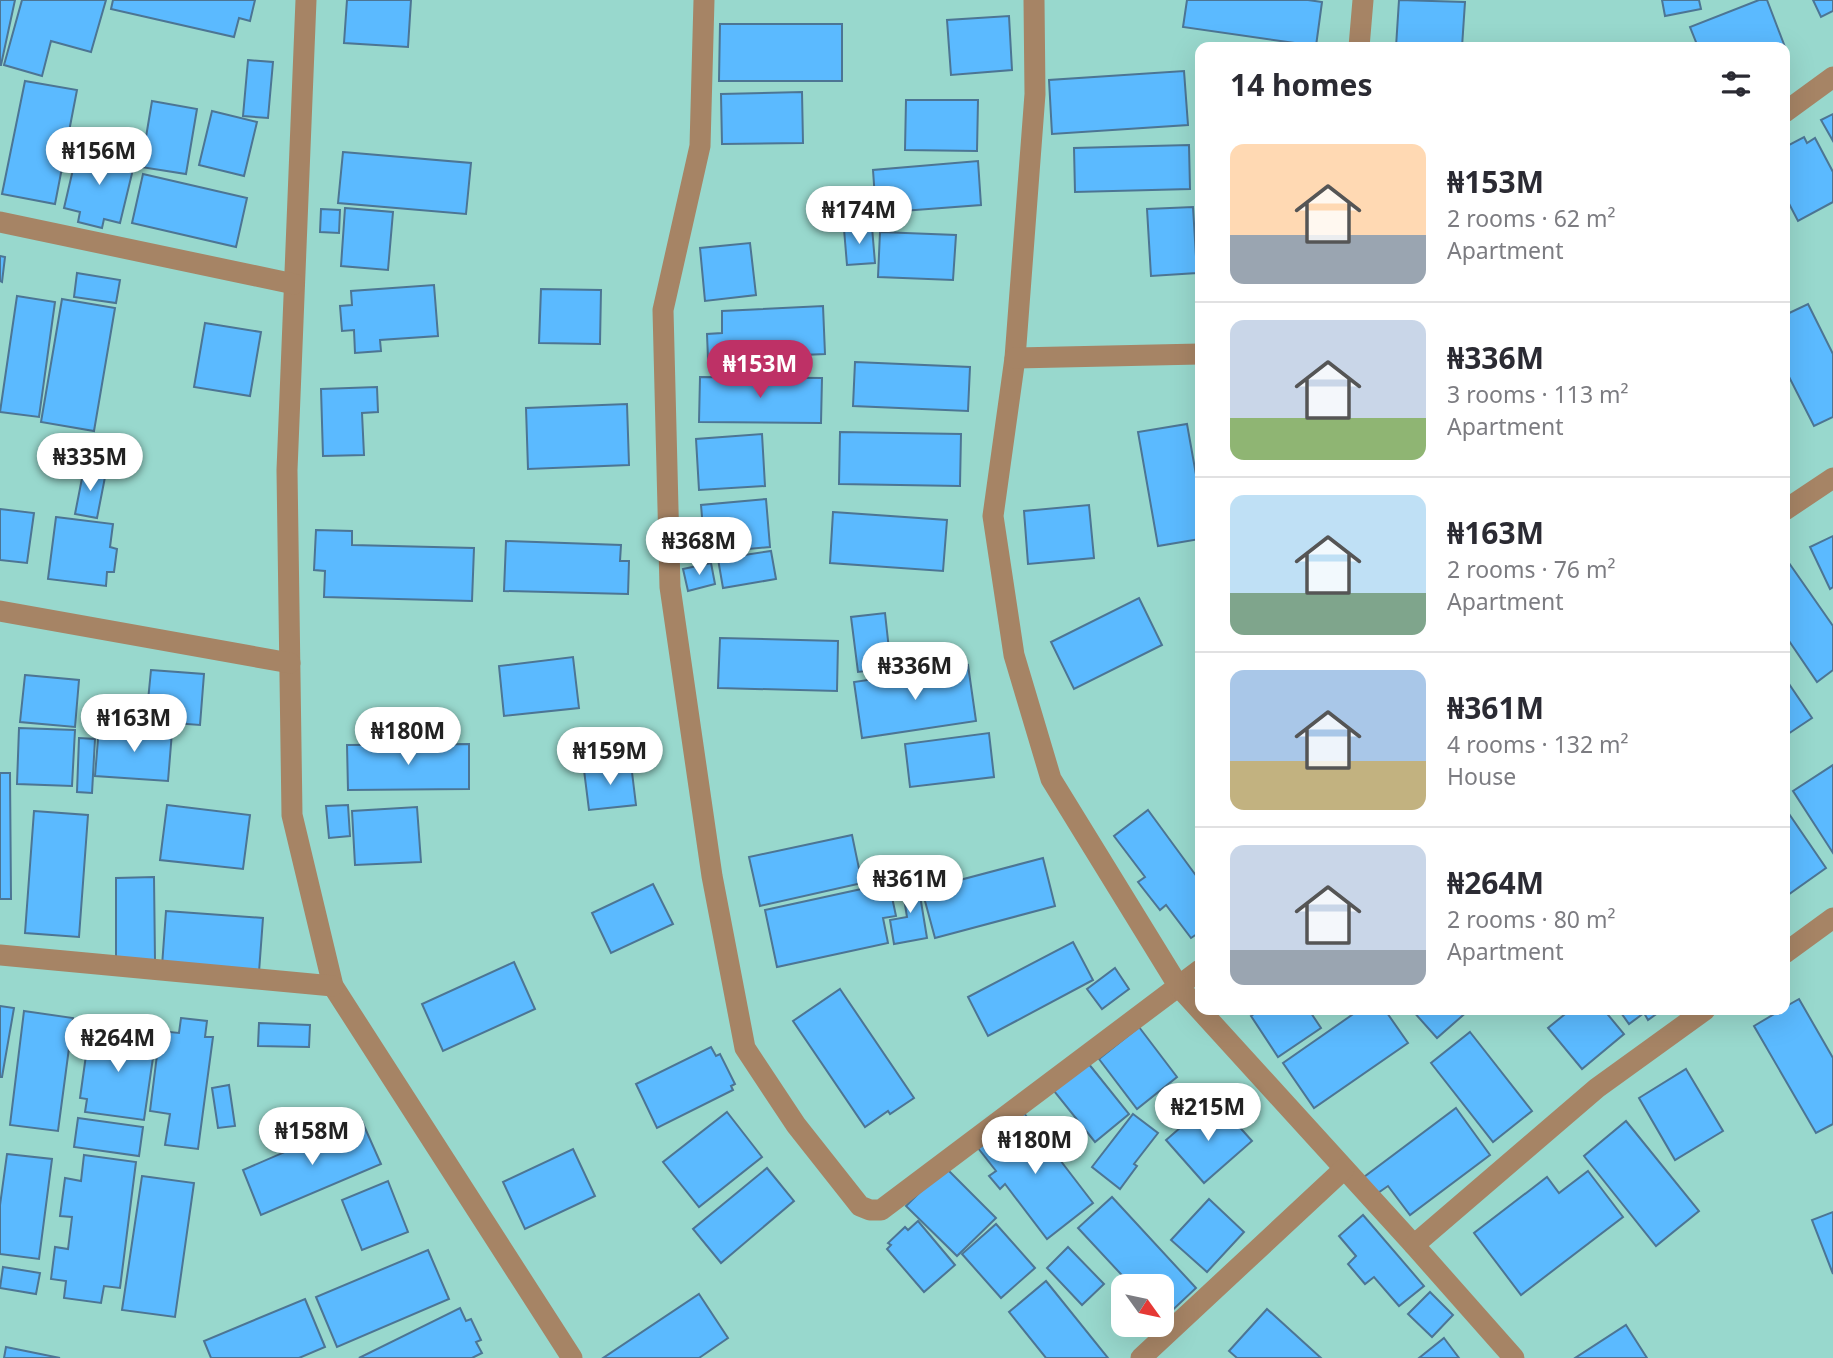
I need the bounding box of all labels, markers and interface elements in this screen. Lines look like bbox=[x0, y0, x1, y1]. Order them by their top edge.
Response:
text: 14 homes bbox=[1230, 64, 1373, 105]
icon: filters bbox=[1717, 65, 1755, 103]
pin: ₦156M bbox=[50, 128, 148, 187]
text: ₦156M bbox=[62, 134, 136, 166]
text: ₦153M bbox=[1447, 161, 1544, 202]
icon: home bbox=[1286, 172, 1370, 256]
pin: ₦174M bbox=[810, 187, 908, 246]
text: ₦174M bbox=[822, 193, 896, 225]
text: 2 rooms · 62 m² bbox=[1447, 202, 1616, 234]
text: Apartment bbox=[1447, 234, 1564, 266]
text: ₦336M bbox=[1447, 337, 1544, 378]
pin: ₦153M bbox=[711, 340, 809, 400]
text: ₦153M bbox=[723, 347, 797, 379]
icon: home bbox=[1286, 348, 1370, 432]
text: 3 rooms · 113 m² bbox=[1447, 378, 1629, 410]
text: Apartment bbox=[1447, 410, 1564, 442]
pin: ₦335M bbox=[41, 434, 139, 493]
text: ₦335M bbox=[53, 440, 127, 472]
text: ₦163M bbox=[1447, 512, 1544, 553]
pin: ₦368M bbox=[650, 518, 748, 577]
icon: home bbox=[1286, 523, 1370, 607]
text: ₦368M bbox=[662, 524, 736, 556]
text: 2 rooms · 76 m² bbox=[1447, 553, 1616, 585]
text: Apartment bbox=[1447, 585, 1564, 617]
pin: ₦336M bbox=[866, 642, 964, 702]
text: ₦336M bbox=[878, 649, 952, 681]
text: ₦361M bbox=[1447, 687, 1544, 728]
pin: ₦163M bbox=[85, 694, 183, 754]
icon: home bbox=[1286, 698, 1370, 782]
text: ₦163M bbox=[97, 701, 171, 733]
pin: ₦180M bbox=[359, 708, 457, 767]
text: ₦180M bbox=[371, 714, 445, 746]
pin: ₦159M bbox=[561, 728, 659, 787]
text: 4 rooms · 132 m² bbox=[1447, 728, 1629, 760]
text: ₦159M bbox=[573, 734, 647, 766]
text: House bbox=[1447, 760, 1516, 792]
pin: ₦361M bbox=[861, 856, 959, 915]
text: ₦361M bbox=[873, 862, 947, 894]
text: ₦264M bbox=[1447, 862, 1544, 903]
icon: home bbox=[1286, 873, 1370, 957]
text: 2 rooms · 80 m² bbox=[1447, 903, 1616, 935]
text: Apartment bbox=[1447, 935, 1564, 967]
pin: ₦264M bbox=[69, 1014, 167, 1074]
text: ₦264M bbox=[81, 1021, 155, 1053]
pin: ₦215M bbox=[1159, 1084, 1257, 1143]
text: ₦215M bbox=[1171, 1090, 1245, 1122]
pin: ₦158M bbox=[263, 1108, 361, 1167]
text: ₦158M bbox=[275, 1114, 349, 1146]
pin: ₦180M bbox=[986, 1116, 1084, 1176]
text: ₦180M bbox=[998, 1123, 1072, 1155]
north arrow bbox=[1111, 1274, 1174, 1337]
map controls bbox=[1111, 1274, 1174, 1337]

